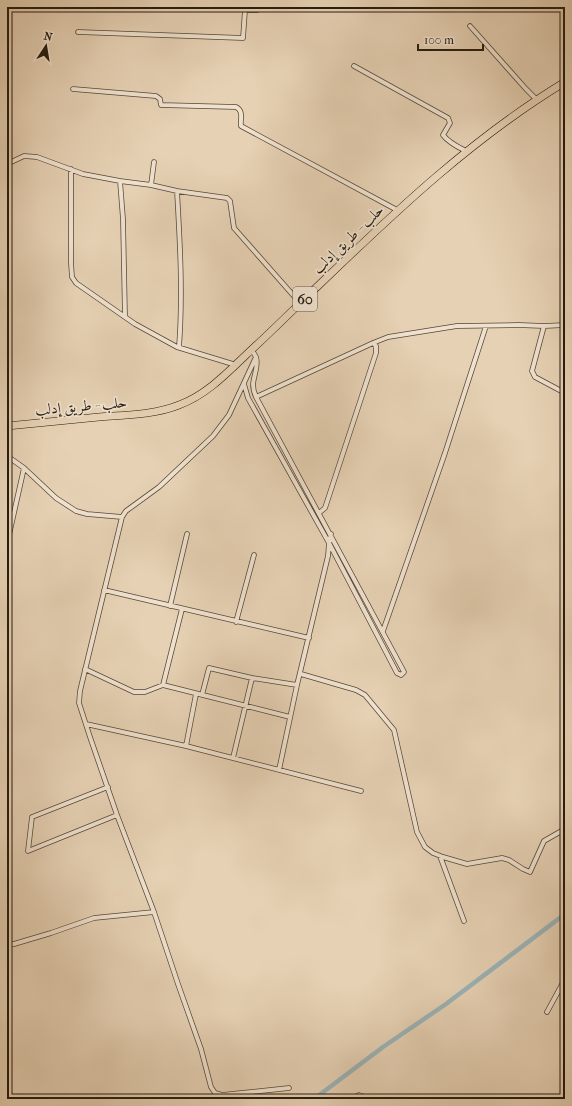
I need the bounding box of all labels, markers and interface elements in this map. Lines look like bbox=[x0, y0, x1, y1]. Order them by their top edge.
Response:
north arrow bbox=[26, 26, 66, 66]
scale bar bbox=[418, 26, 483, 52]
text: N bbox=[43, 29, 54, 44]
text: 100 m bbox=[424, 33, 454, 47]
street label: حلب - طريق إدلب bbox=[309, 201, 388, 278]
road number: 60 bbox=[293, 287, 317, 311]
street label: حلب - طريق إدلب bbox=[34, 393, 128, 420]

